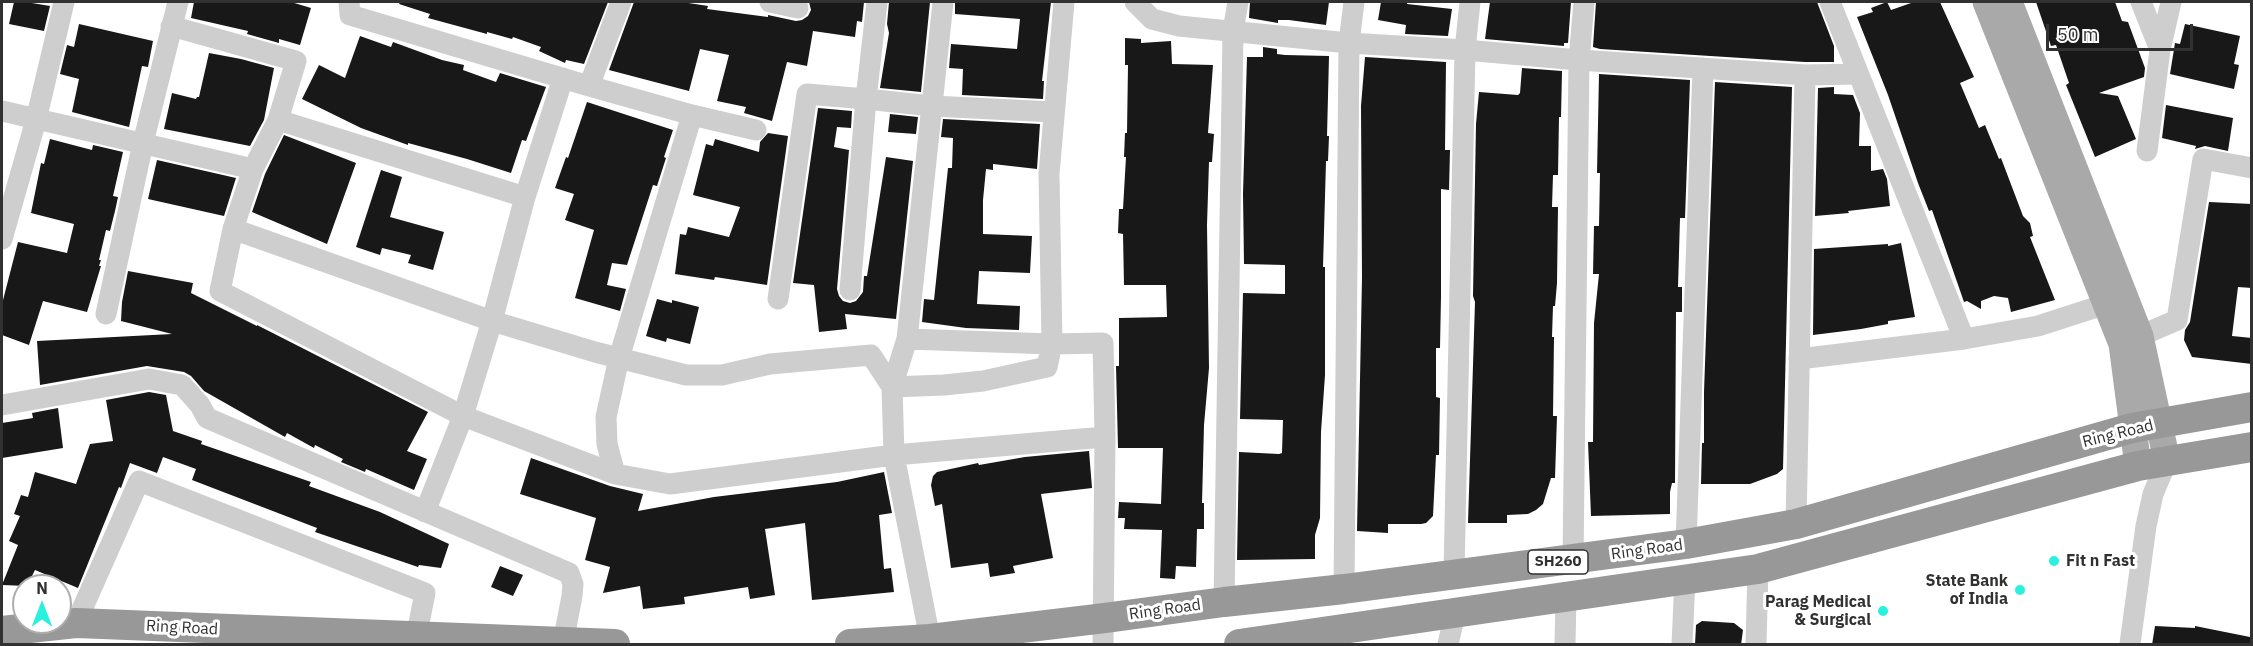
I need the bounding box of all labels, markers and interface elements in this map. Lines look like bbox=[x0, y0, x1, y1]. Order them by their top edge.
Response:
scale bar bbox=[2049, 12, 2196, 50]
text: 50 m bbox=[2057, 23, 2099, 46]
street label: Ring Road bbox=[2081, 416, 2155, 452]
street label: Ring Road bbox=[1610, 535, 1684, 565]
road number: SH260 bbox=[1528, 550, 1588, 574]
place label: Fit n Fast bbox=[2066, 551, 2135, 571]
marker: Fit n Fast bbox=[2047, 554, 2061, 568]
place label: State Bank of India bbox=[1926, 571, 2008, 609]
north arrow bbox=[12, 574, 72, 634]
text: N bbox=[36, 578, 48, 598]
marker: State Bank of India bbox=[2013, 583, 2027, 597]
place label: Parag Medical & Surgical bbox=[1765, 592, 1871, 630]
street label: Ring Road bbox=[1128, 595, 1202, 625]
marker: Parag Medical & Surgical bbox=[1876, 604, 1890, 618]
street label: Ring Road bbox=[145, 617, 219, 639]

